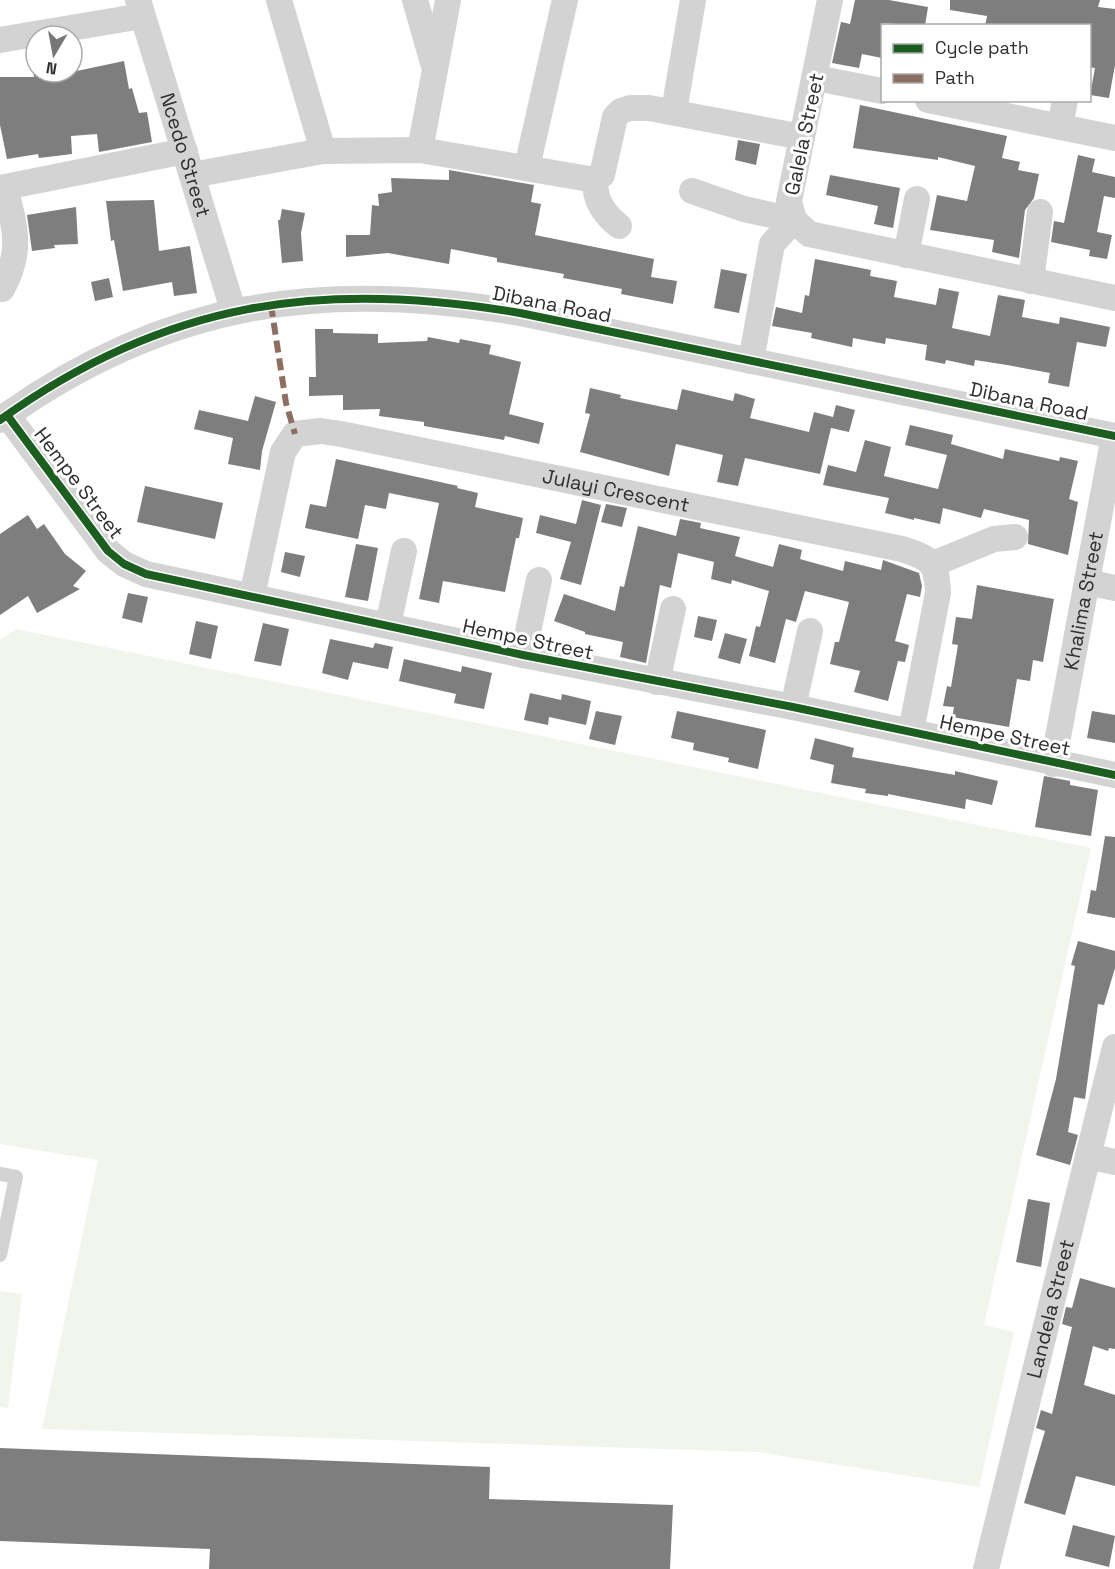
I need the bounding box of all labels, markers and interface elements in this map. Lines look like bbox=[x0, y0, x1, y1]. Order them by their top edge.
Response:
north arrow bbox=[24, 24, 84, 84]
legend bbox=[881, 24, 1091, 102]
text: Cycle path bbox=[935, 36, 1029, 59]
text: N bbox=[44, 57, 59, 80]
text: Path bbox=[935, 66, 975, 89]
street label: Galela Street bbox=[778, 71, 830, 197]
street label: Ncedo Street bbox=[154, 90, 217, 220]
street label: Dibana Road bbox=[490, 280, 614, 328]
street label: Dibana Road bbox=[967, 376, 1091, 426]
street label: Hempe Street bbox=[29, 422, 129, 544]
street label: Julayi Crescent bbox=[540, 463, 692, 518]
street label: Khalima Street bbox=[1058, 529, 1109, 672]
street label: Hempe Street bbox=[460, 612, 596, 666]
street label: Hempe Street bbox=[937, 708, 1073, 762]
street label: Landela Street bbox=[1021, 1237, 1080, 1381]

